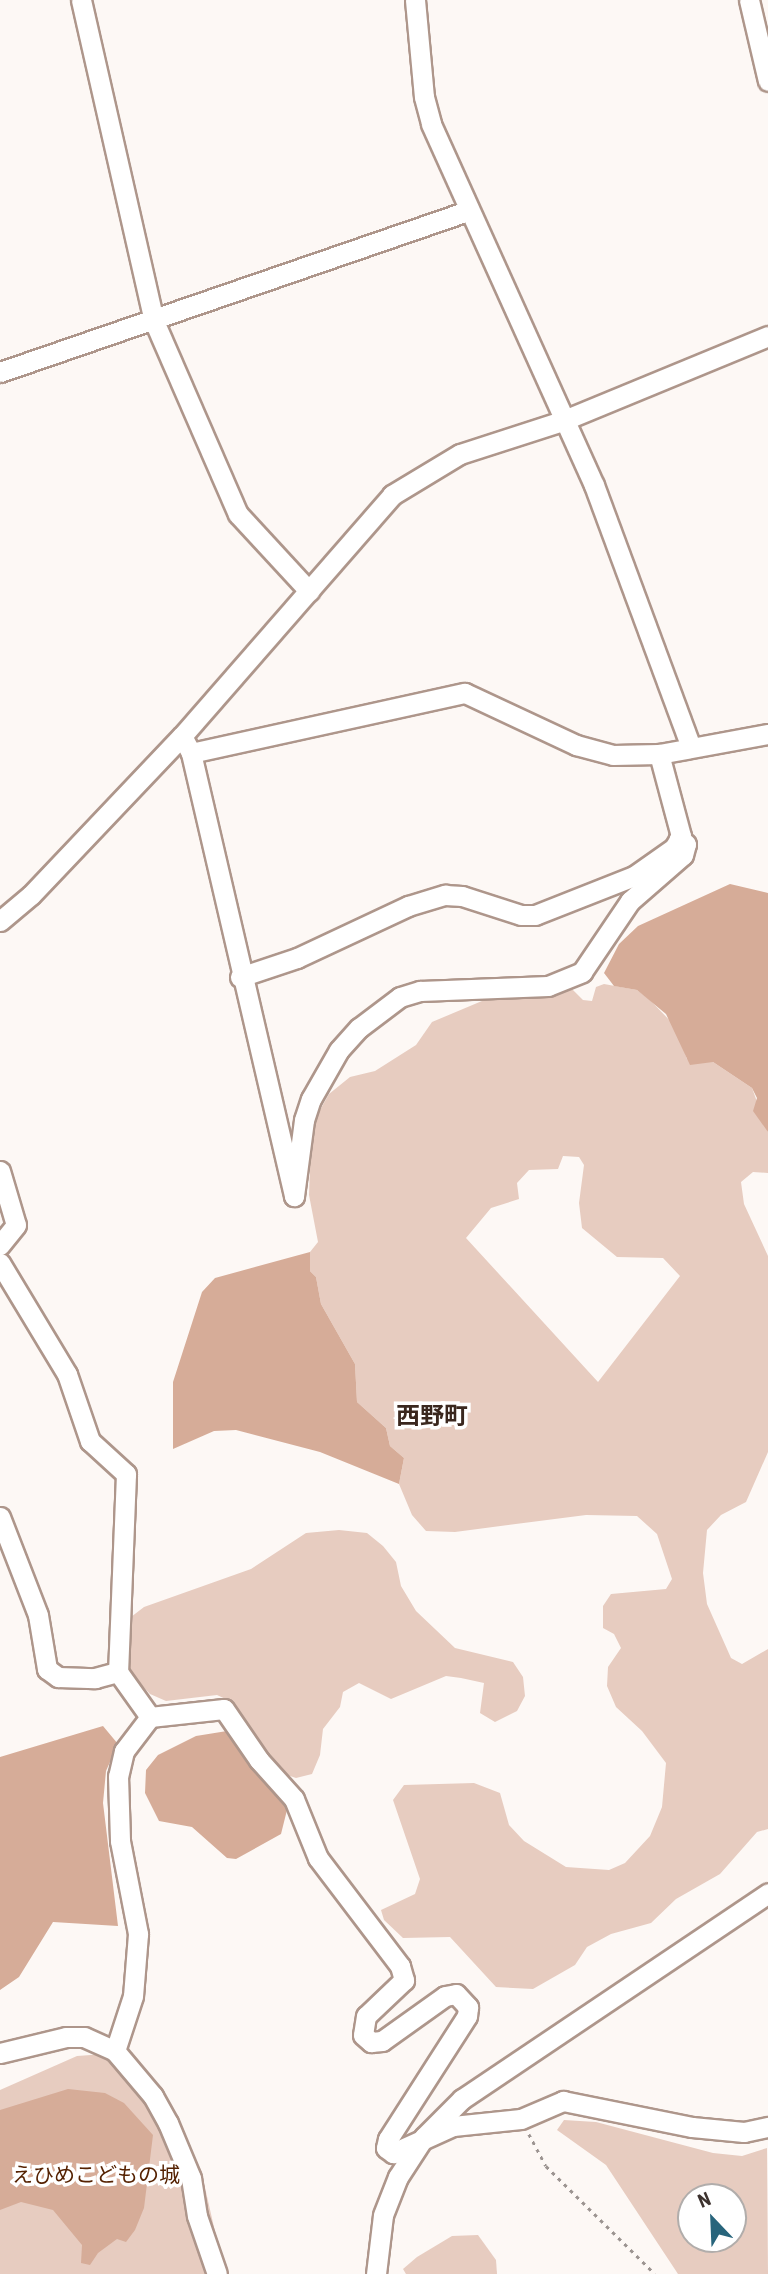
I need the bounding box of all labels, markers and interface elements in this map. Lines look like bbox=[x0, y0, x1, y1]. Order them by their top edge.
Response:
district label: 西野町 bbox=[396, 1403, 468, 1431]
park label: えひめこどもの城 bbox=[12, 2162, 180, 2188]
north arrow bbox=[677, 2183, 747, 2253]
text: N bbox=[695, 2187, 714, 2213]

